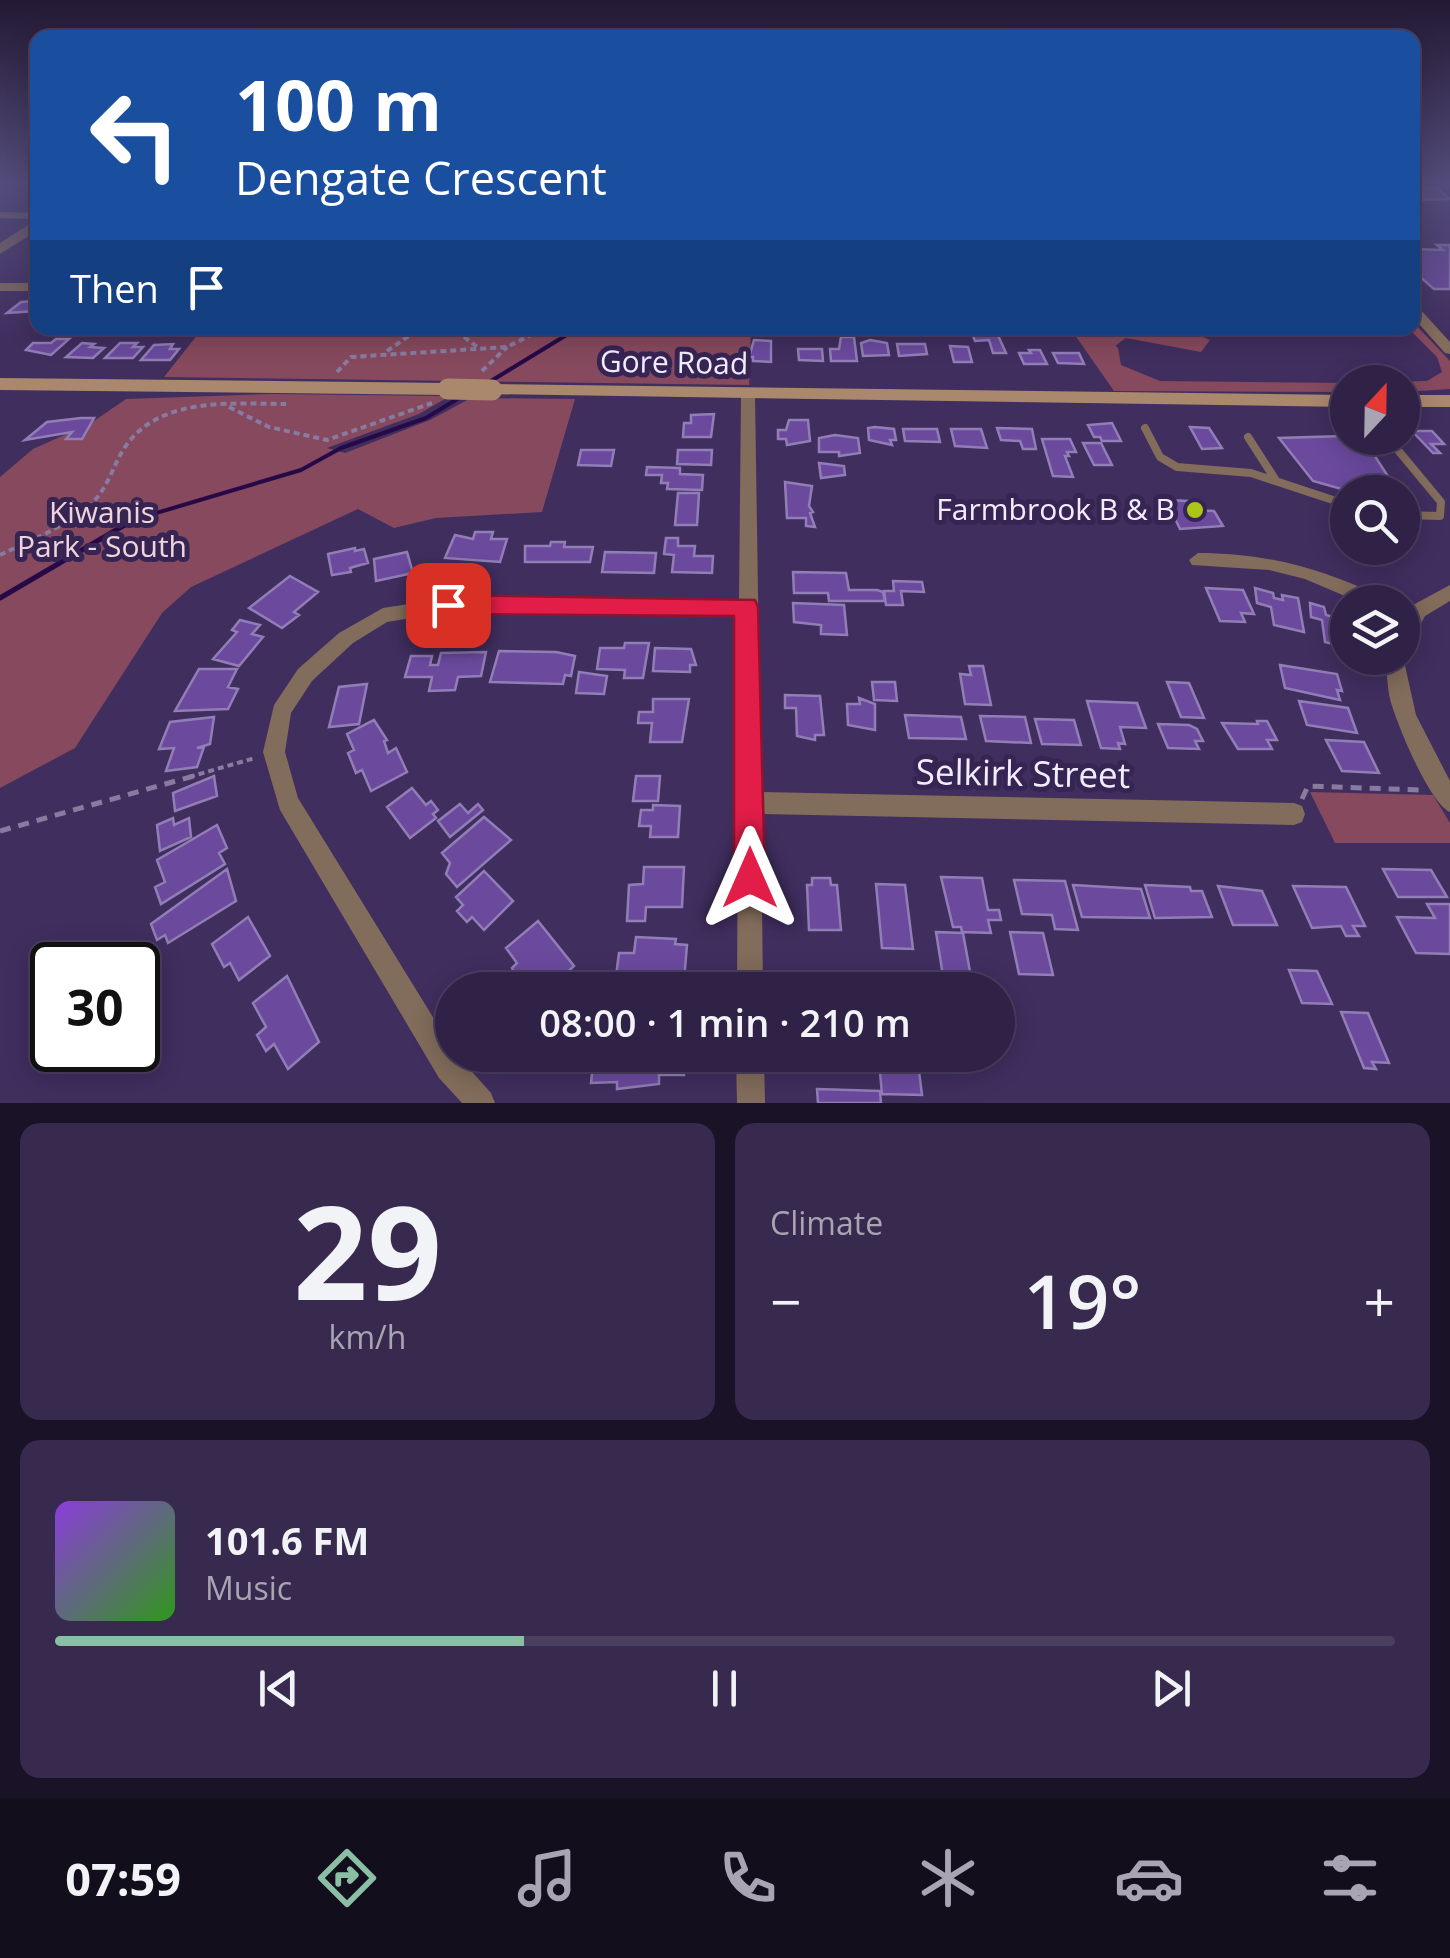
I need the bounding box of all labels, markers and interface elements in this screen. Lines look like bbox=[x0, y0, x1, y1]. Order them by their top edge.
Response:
text: 100 m bbox=[235, 56, 442, 152]
icon: left bbox=[70, 70, 200, 200]
text: Dengate Crescent bbox=[235, 147, 607, 208]
icon: arrive bbox=[179, 260, 234, 315]
text: Then bbox=[70, 262, 159, 314]
street label: Gore Road bbox=[600, 340, 749, 383]
north arrow bbox=[1330, 365, 1420, 455]
map controls bbox=[1330, 365, 1420, 675]
button: search bbox=[1330, 475, 1420, 565]
place label: Farmbrook B & B bbox=[936, 488, 1175, 529]
park label: Kiwanis Park - South bbox=[17, 491, 187, 566]
marker: Farmbrook B & B bbox=[1184, 499, 1206, 521]
pin bbox=[406, 563, 491, 648]
icon: arrive bbox=[421, 578, 476, 633]
button: layers bbox=[1330, 585, 1420, 675]
street label: Selkirk Street bbox=[915, 747, 1131, 798]
position arrow bbox=[698, 826, 802, 930]
speed limit sign: 30 bbox=[30, 942, 160, 1072]
text: 08:00 · 1 min · 210 m bbox=[539, 996, 911, 1048]
text: 29 bbox=[293, 1161, 442, 1338]
text: Climate bbox=[770, 1201, 883, 1244]
text: 19° bbox=[1024, 1249, 1141, 1351]
text: − bbox=[770, 1263, 801, 1338]
text: + bbox=[1364, 1263, 1395, 1338]
text: km/h bbox=[329, 1315, 406, 1358]
text: 101.6 FM bbox=[205, 1514, 369, 1566]
text: Music bbox=[205, 1566, 292, 1609]
icon: previous bbox=[251, 1661, 306, 1716]
icon: pause bbox=[697, 1661, 752, 1716]
icon: next bbox=[1144, 1661, 1199, 1716]
icon: directions bbox=[312, 1843, 382, 1913]
icon: music bbox=[512, 1843, 582, 1913]
icon: phone bbox=[713, 1843, 783, 1913]
icon: climate bbox=[913, 1843, 983, 1913]
icon: car bbox=[1114, 1843, 1184, 1913]
icon: filters bbox=[1315, 1843, 1385, 1913]
text: 07:59 bbox=[65, 1848, 181, 1909]

